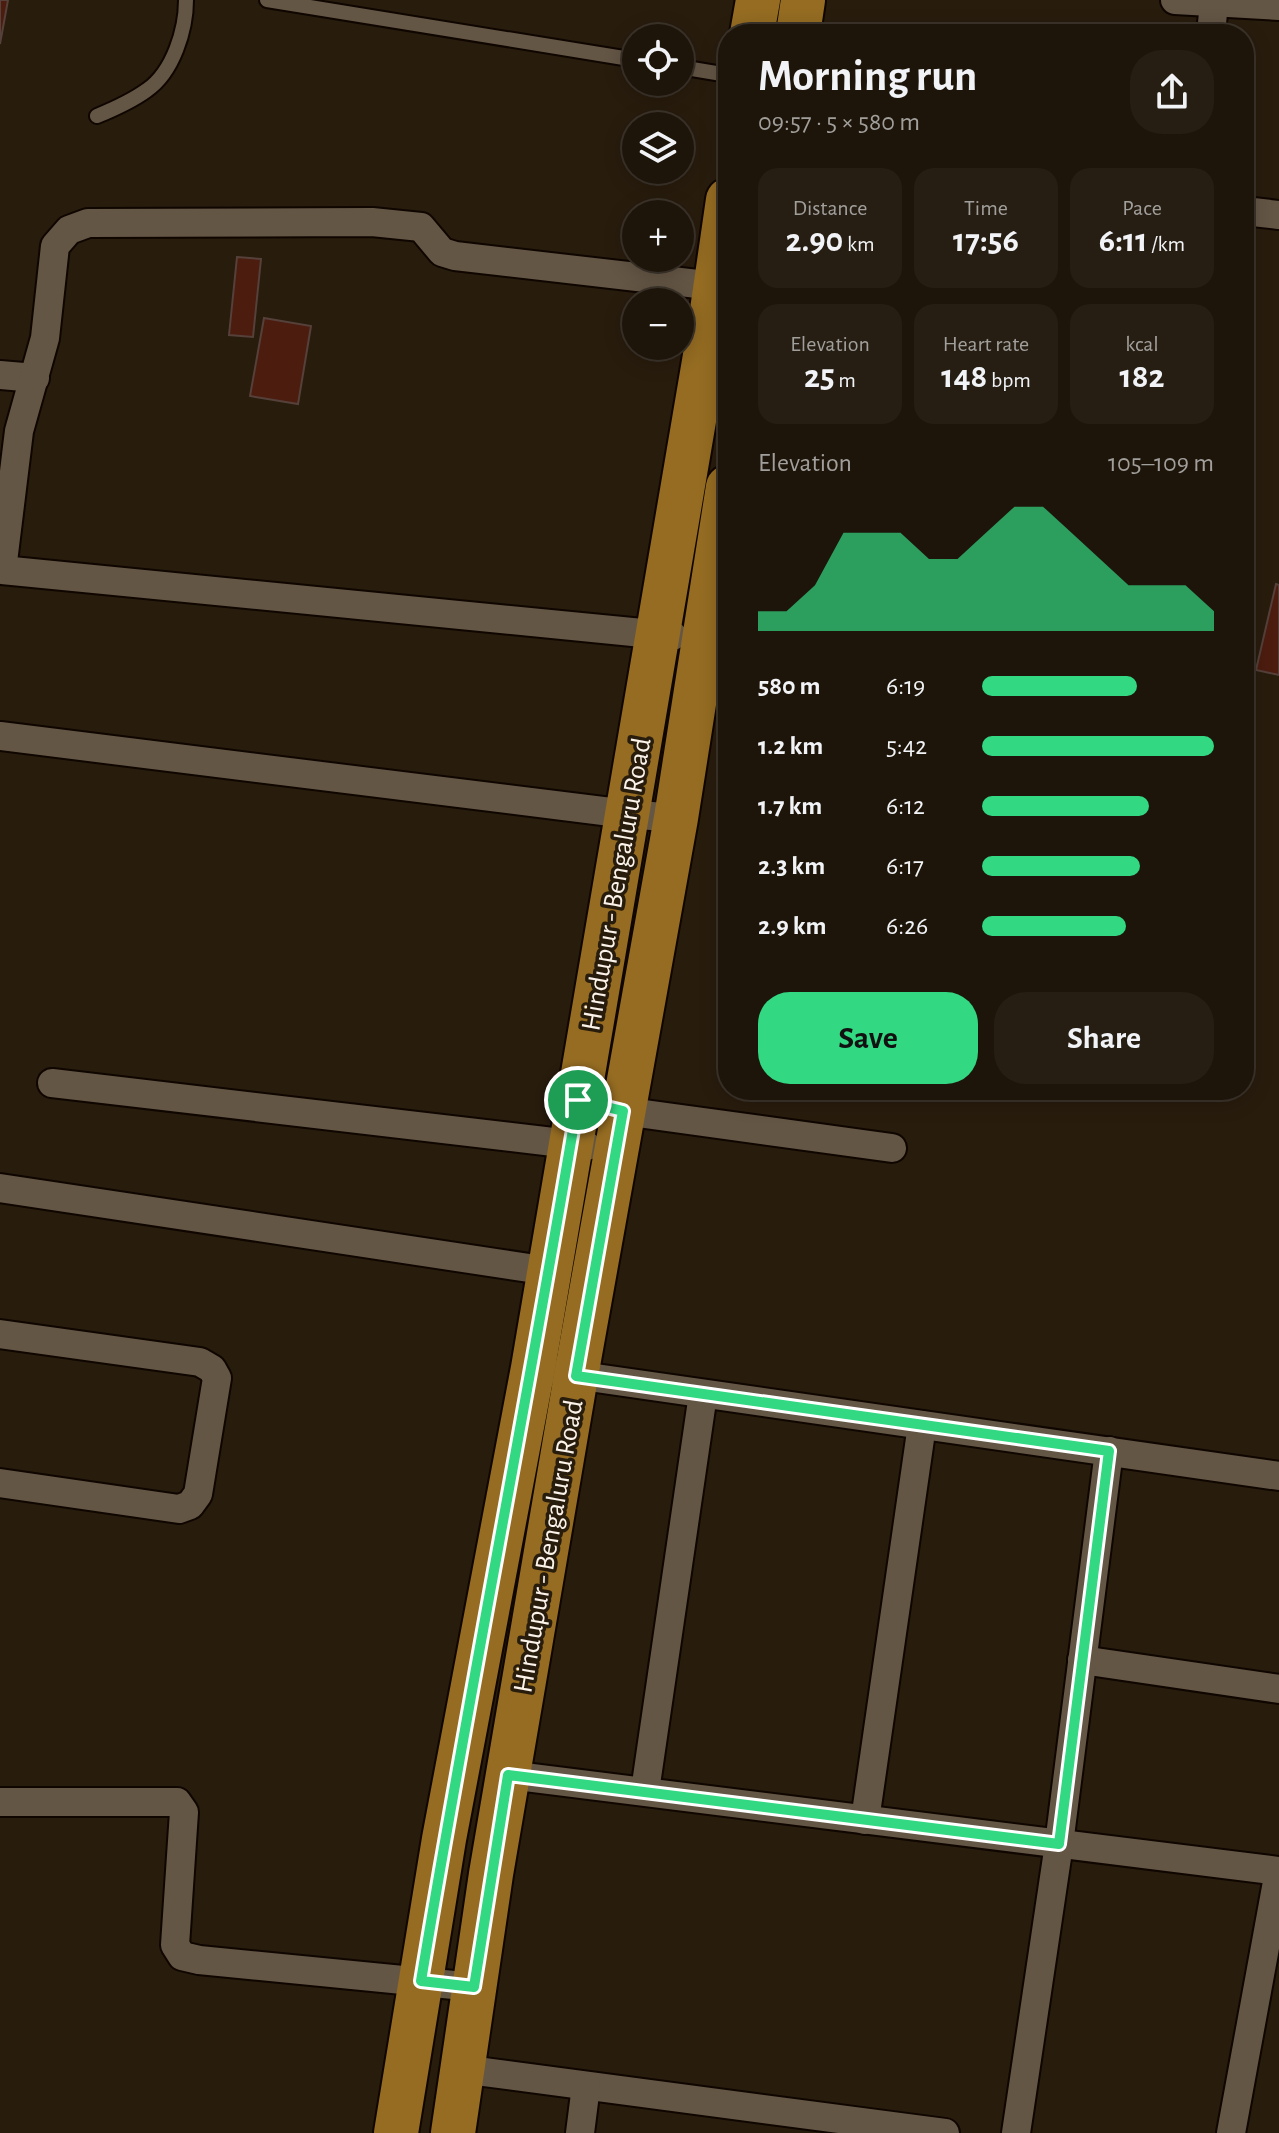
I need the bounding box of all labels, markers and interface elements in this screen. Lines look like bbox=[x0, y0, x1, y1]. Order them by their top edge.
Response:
map controls bbox=[622, 24, 694, 360]
button: locate bbox=[622, 24, 694, 96]
button: share bbox=[1130, 50, 1214, 134]
text: Morning run bbox=[758, 55, 977, 99]
text: 09:57 · 5 × 580 m bbox=[758, 109, 920, 135]
button: layers bbox=[622, 112, 694, 184]
text: Distance bbox=[793, 197, 867, 219]
text: Time bbox=[964, 197, 1008, 219]
text: Pace bbox=[1122, 197, 1162, 219]
button: + bbox=[622, 200, 694, 272]
text: 2.90 bbox=[785, 224, 843, 258]
text: 17:56 bbox=[953, 224, 1019, 258]
text: 6:11 bbox=[1099, 224, 1148, 258]
text: km bbox=[843, 233, 875, 255]
text: /km bbox=[1148, 233, 1185, 255]
button: − bbox=[622, 288, 694, 360]
text: Elevation bbox=[790, 333, 870, 355]
text: Heart rate bbox=[943, 333, 1029, 355]
text: kcal bbox=[1125, 333, 1159, 355]
text: 25 bbox=[804, 360, 835, 394]
text: 148 bbox=[941, 360, 987, 394]
text: 182 bbox=[1119, 360, 1165, 394]
text: m bbox=[835, 369, 856, 391]
text: bpm bbox=[987, 369, 1031, 391]
text: Elevation bbox=[758, 450, 852, 476]
text: 105–109 m bbox=[1108, 450, 1214, 476]
text: 580 m bbox=[758, 673, 821, 699]
text: 6:19 bbox=[886, 673, 925, 699]
text: 1.2 km bbox=[758, 733, 823, 759]
text: 5:42 bbox=[886, 733, 927, 759]
street label: Hindupur - Bengaluru Road bbox=[577, 736, 657, 1033]
text: 1.7 km bbox=[758, 793, 822, 819]
text: 6:12 bbox=[886, 793, 925, 819]
text: 2.3 km bbox=[758, 853, 825, 879]
text: 6:17 bbox=[886, 853, 924, 879]
text: 2.9 km bbox=[758, 913, 827, 939]
text: 6:26 bbox=[886, 913, 928, 939]
button: Save bbox=[758, 992, 978, 1084]
button: Share bbox=[994, 992, 1214, 1084]
pin bbox=[544, 1066, 612, 1134]
icon: arrive bbox=[556, 1078, 600, 1122]
street label: Hindupur - Bengaluru Road bbox=[509, 1398, 589, 1695]

